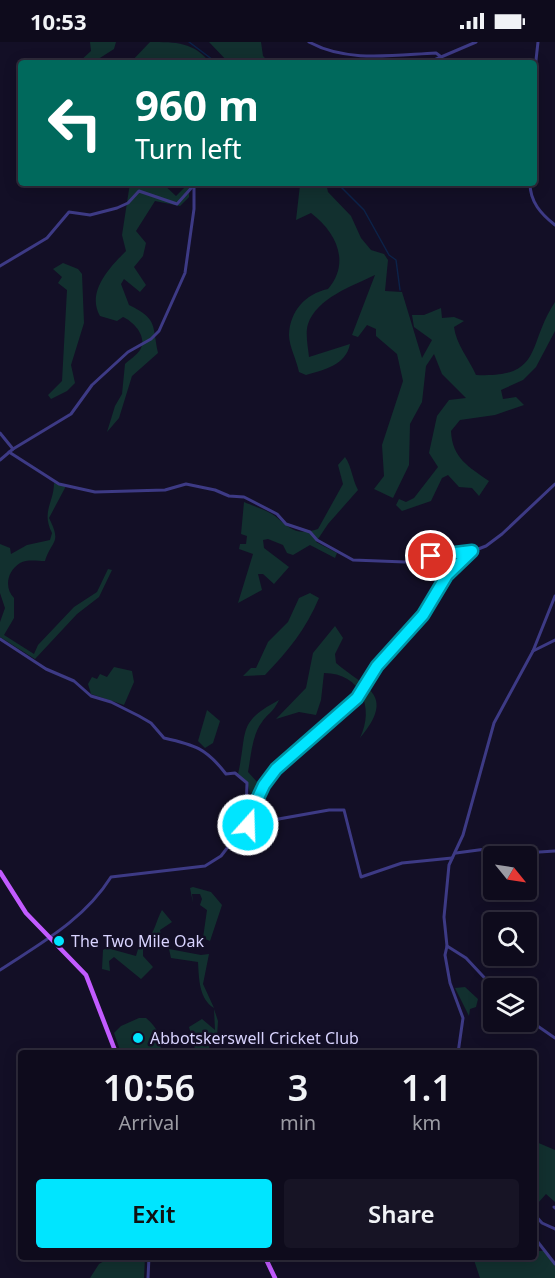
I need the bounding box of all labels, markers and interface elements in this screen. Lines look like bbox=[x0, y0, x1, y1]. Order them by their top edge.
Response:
text: 10:53 bbox=[30, 6, 87, 36]
text: 960 m bbox=[135, 76, 259, 133]
icon: left bbox=[36, 84, 114, 162]
text: Turn left bbox=[135, 130, 241, 167]
pin bbox=[405, 530, 456, 581]
icon: arrive bbox=[414, 539, 447, 572]
position arrow bbox=[216, 793, 280, 857]
north arrow bbox=[483, 846, 537, 900]
map controls bbox=[483, 846, 537, 1032]
button: search bbox=[483, 912, 537, 966]
place label: The Two Mile Oak bbox=[71, 930, 204, 952]
marker: The Two Mile Oak bbox=[52, 934, 66, 948]
button: layers bbox=[483, 978, 537, 1032]
place label: Abbotskerswell Cricket Club bbox=[150, 1027, 359, 1049]
marker: Abbotskerswell Cricket Club bbox=[131, 1031, 145, 1045]
text: 10:56 bbox=[103, 1063, 195, 1112]
text: 3 bbox=[288, 1063, 308, 1112]
text: 1.1 bbox=[401, 1063, 452, 1112]
text: Arrival bbox=[118, 1109, 179, 1136]
text: min bbox=[280, 1109, 316, 1136]
text: km bbox=[412, 1109, 441, 1136]
button: Exit bbox=[36, 1179, 272, 1248]
button: Share bbox=[284, 1179, 519, 1248]

